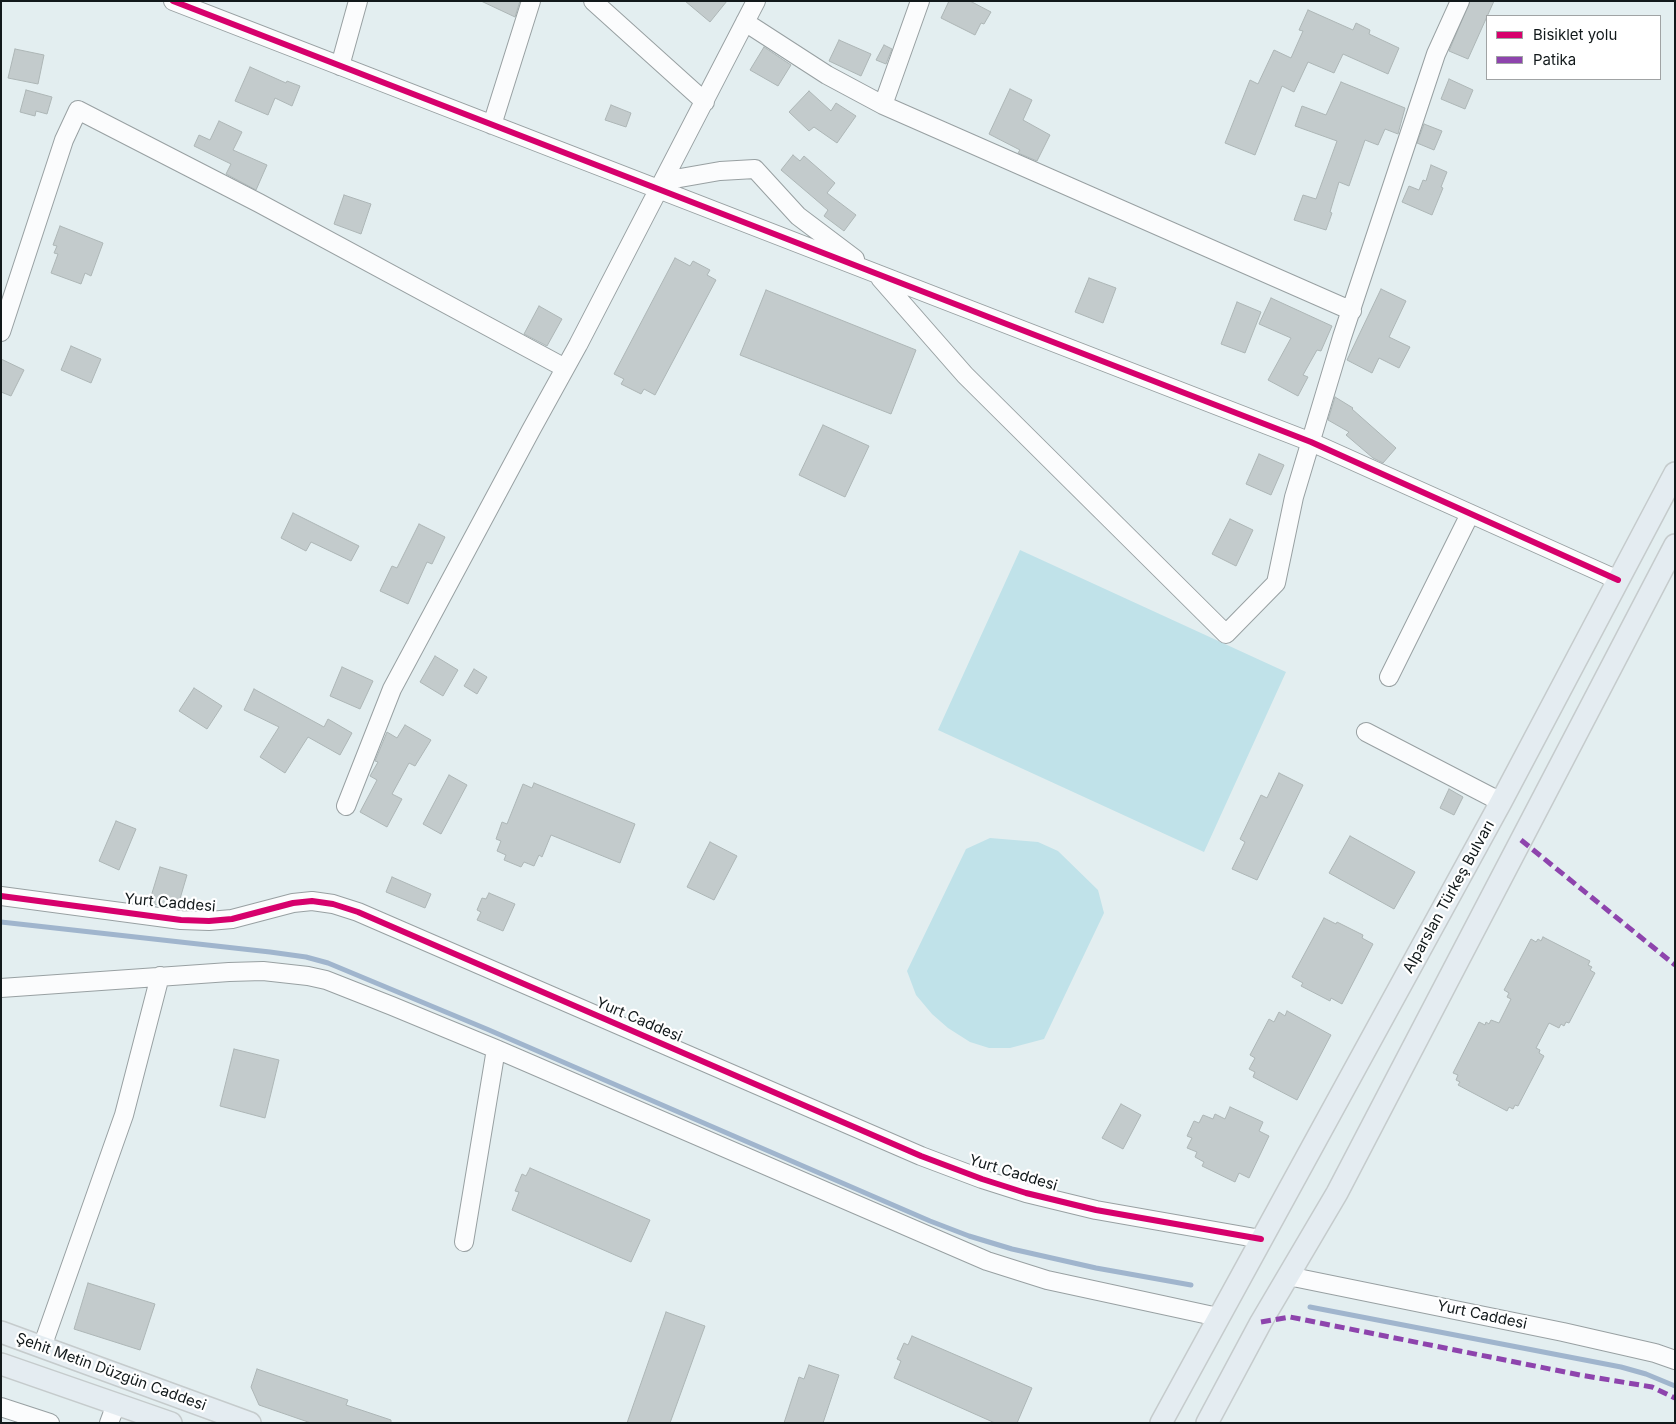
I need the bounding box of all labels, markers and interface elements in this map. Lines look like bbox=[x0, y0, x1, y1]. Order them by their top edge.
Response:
legend bbox=[1486, 15, 1661, 80]
text: Bisiklet yolu bbox=[1533, 25, 1617, 44]
text: Patika bbox=[1533, 50, 1576, 69]
street label: Alparslan Türkeş Bulvarı bbox=[1400, 818, 1498, 976]
street label: Yurt Caddesi bbox=[124, 890, 216, 916]
street label: Yurt Caddesi bbox=[593, 994, 685, 1046]
street label: Yurt Caddesi bbox=[967, 1151, 1059, 1195]
street label: Yurt Caddesi bbox=[1435, 1297, 1529, 1333]
street label: Şehit Metin Düzgün Caddesi bbox=[14, 1329, 208, 1415]

